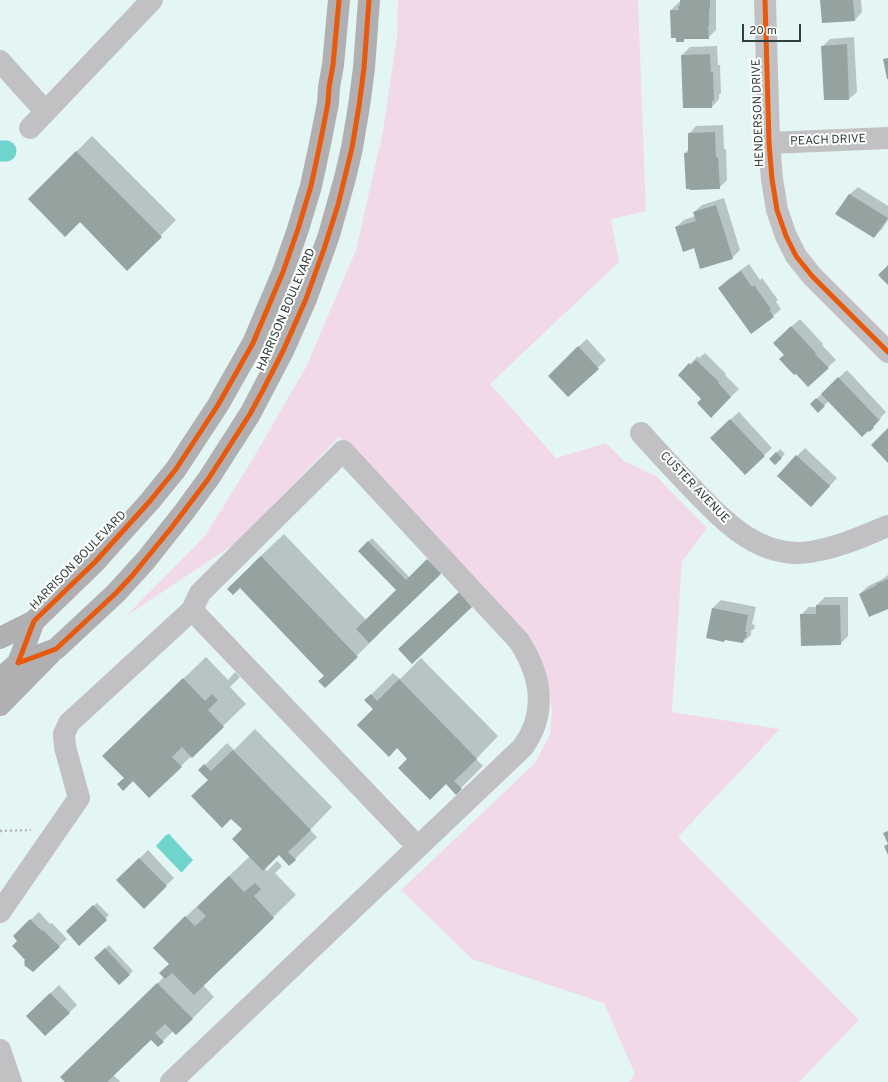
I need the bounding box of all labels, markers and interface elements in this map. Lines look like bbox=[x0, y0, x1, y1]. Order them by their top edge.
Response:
scale bar bbox=[744, 16, 803, 42]
text: 20 m bbox=[749, 23, 777, 39]
street label: HENDERSON DRIVE bbox=[750, 59, 768, 167]
street label: PEACH DRIVE bbox=[790, 132, 866, 150]
street label: HARRISON BOULEVARD bbox=[255, 246, 319, 374]
street label: CUSTER AVENUE bbox=[656, 449, 732, 527]
street label: HARRISON BOULEVARD bbox=[28, 509, 130, 613]

